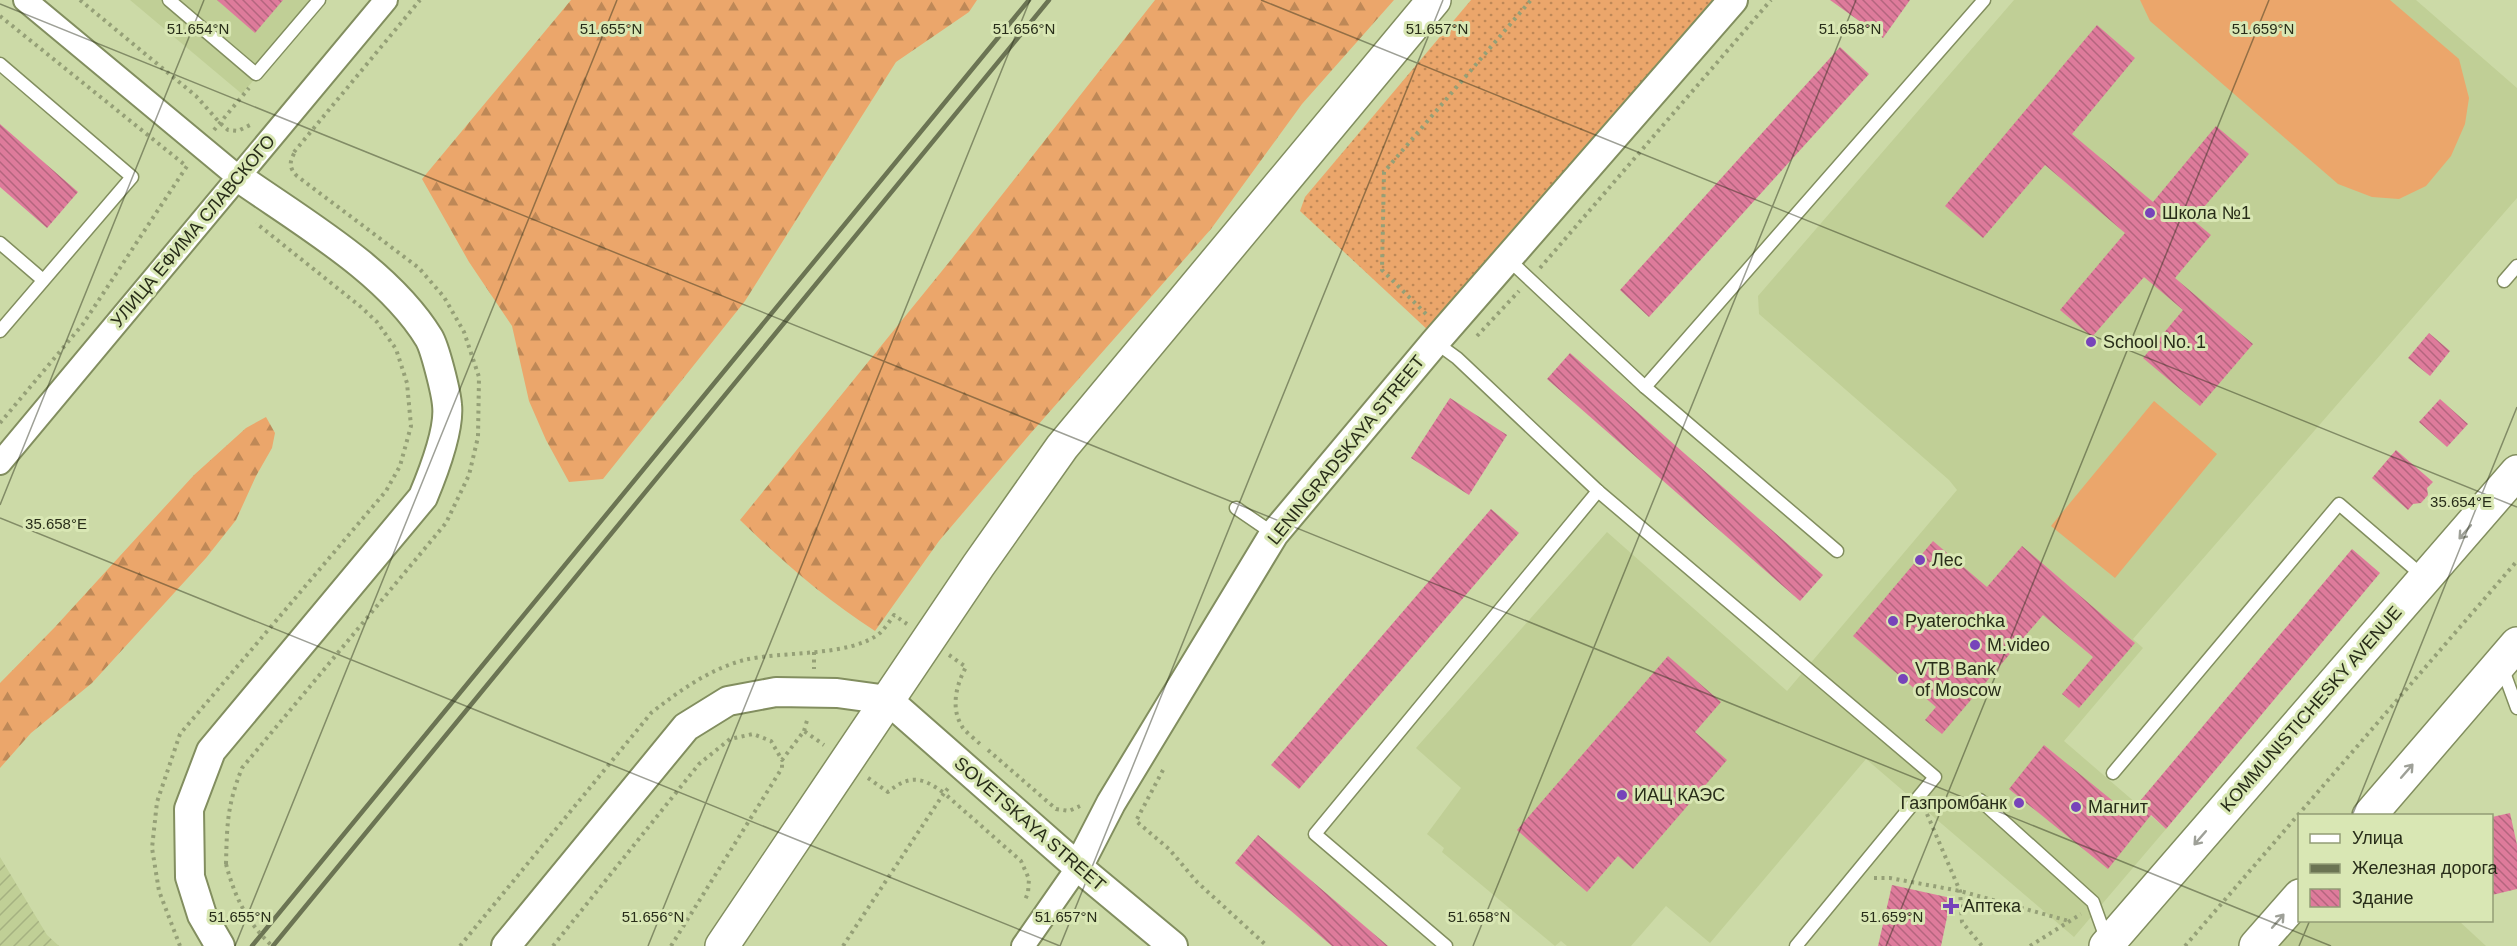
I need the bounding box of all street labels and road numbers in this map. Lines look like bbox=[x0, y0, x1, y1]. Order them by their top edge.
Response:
street label: УЛИЦА ЕФИМА СЛАВСКОГО bbox=[107, 131, 279, 331]
street label: LENINGRADSKAYA STREET bbox=[1264, 351, 1428, 549]
street label: KOMMUNISTICHESKY AVENUE bbox=[2216, 602, 2406, 816]
street label: SOVETSKAYA STREET bbox=[950, 753, 1110, 895]

